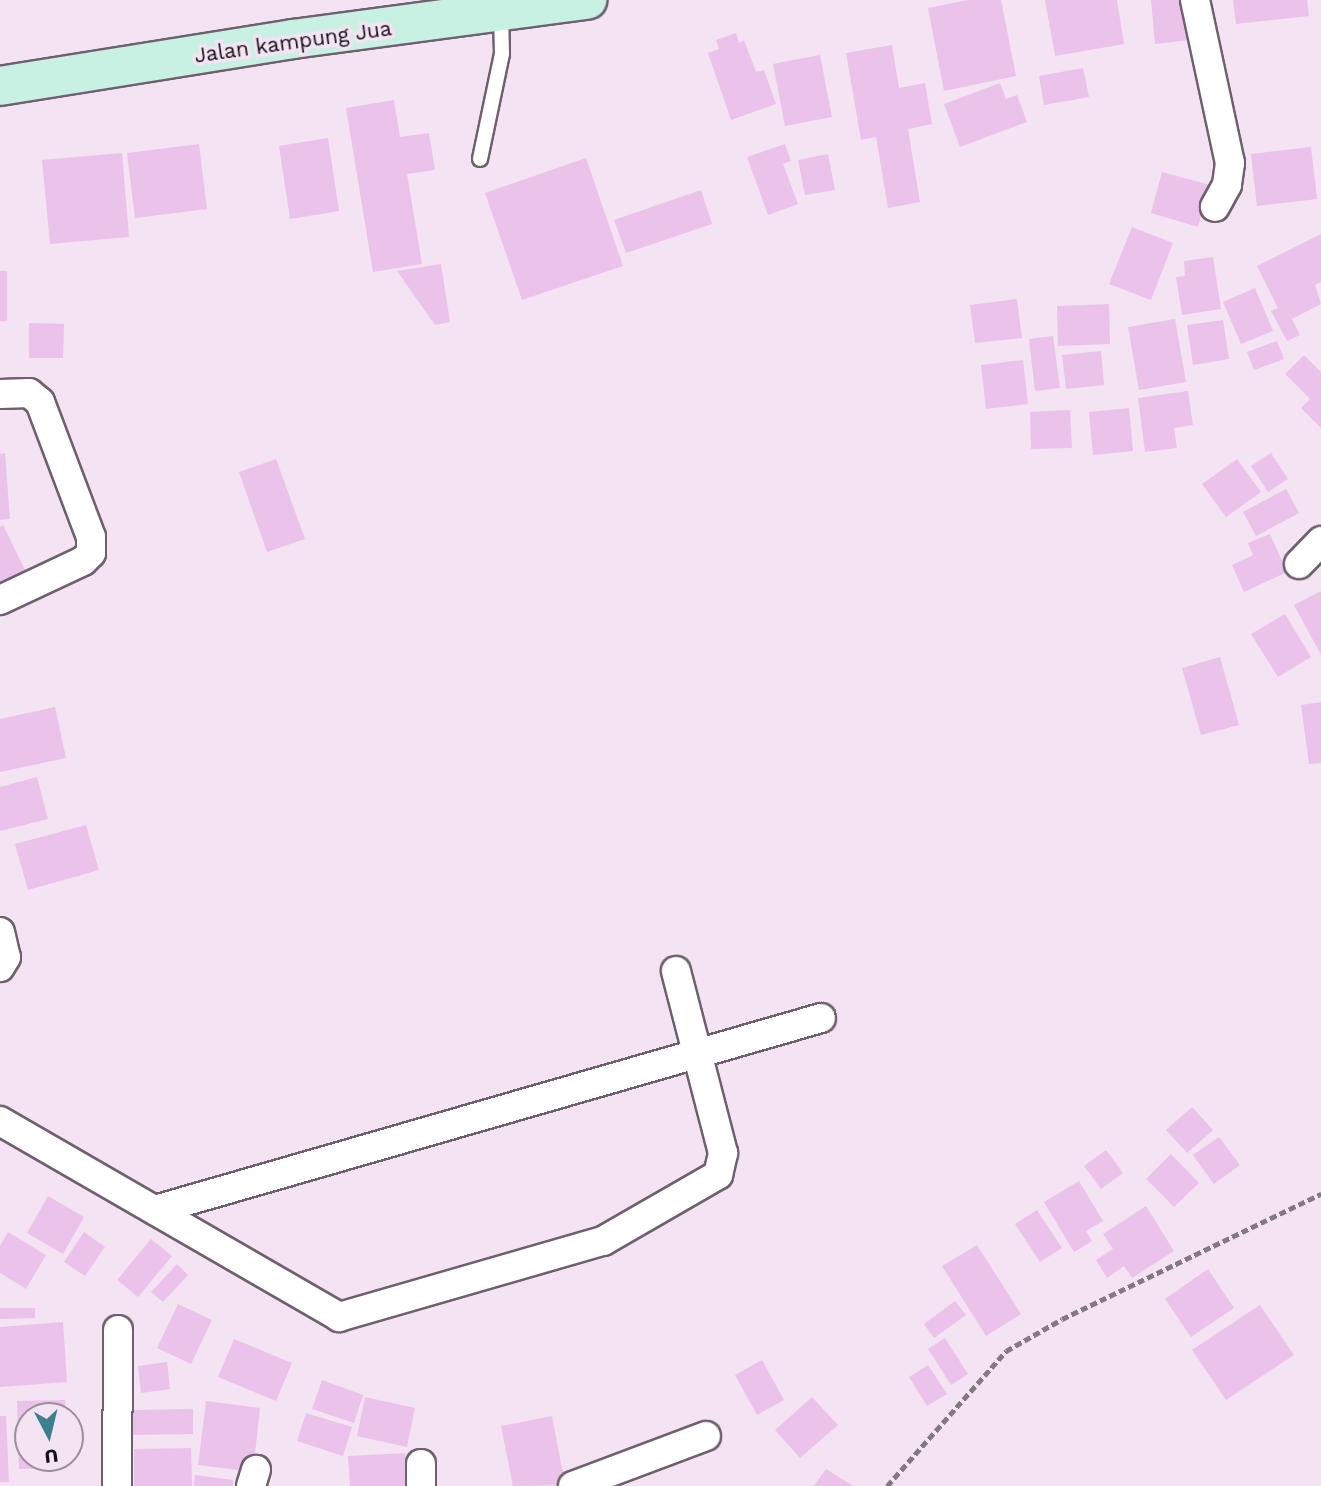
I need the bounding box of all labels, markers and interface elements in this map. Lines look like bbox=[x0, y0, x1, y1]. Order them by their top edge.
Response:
street label: Jalan kampung Jua bbox=[192, 16, 394, 68]
north arrow bbox=[14, 1402, 84, 1472]
text: U bbox=[43, 1444, 59, 1469]

